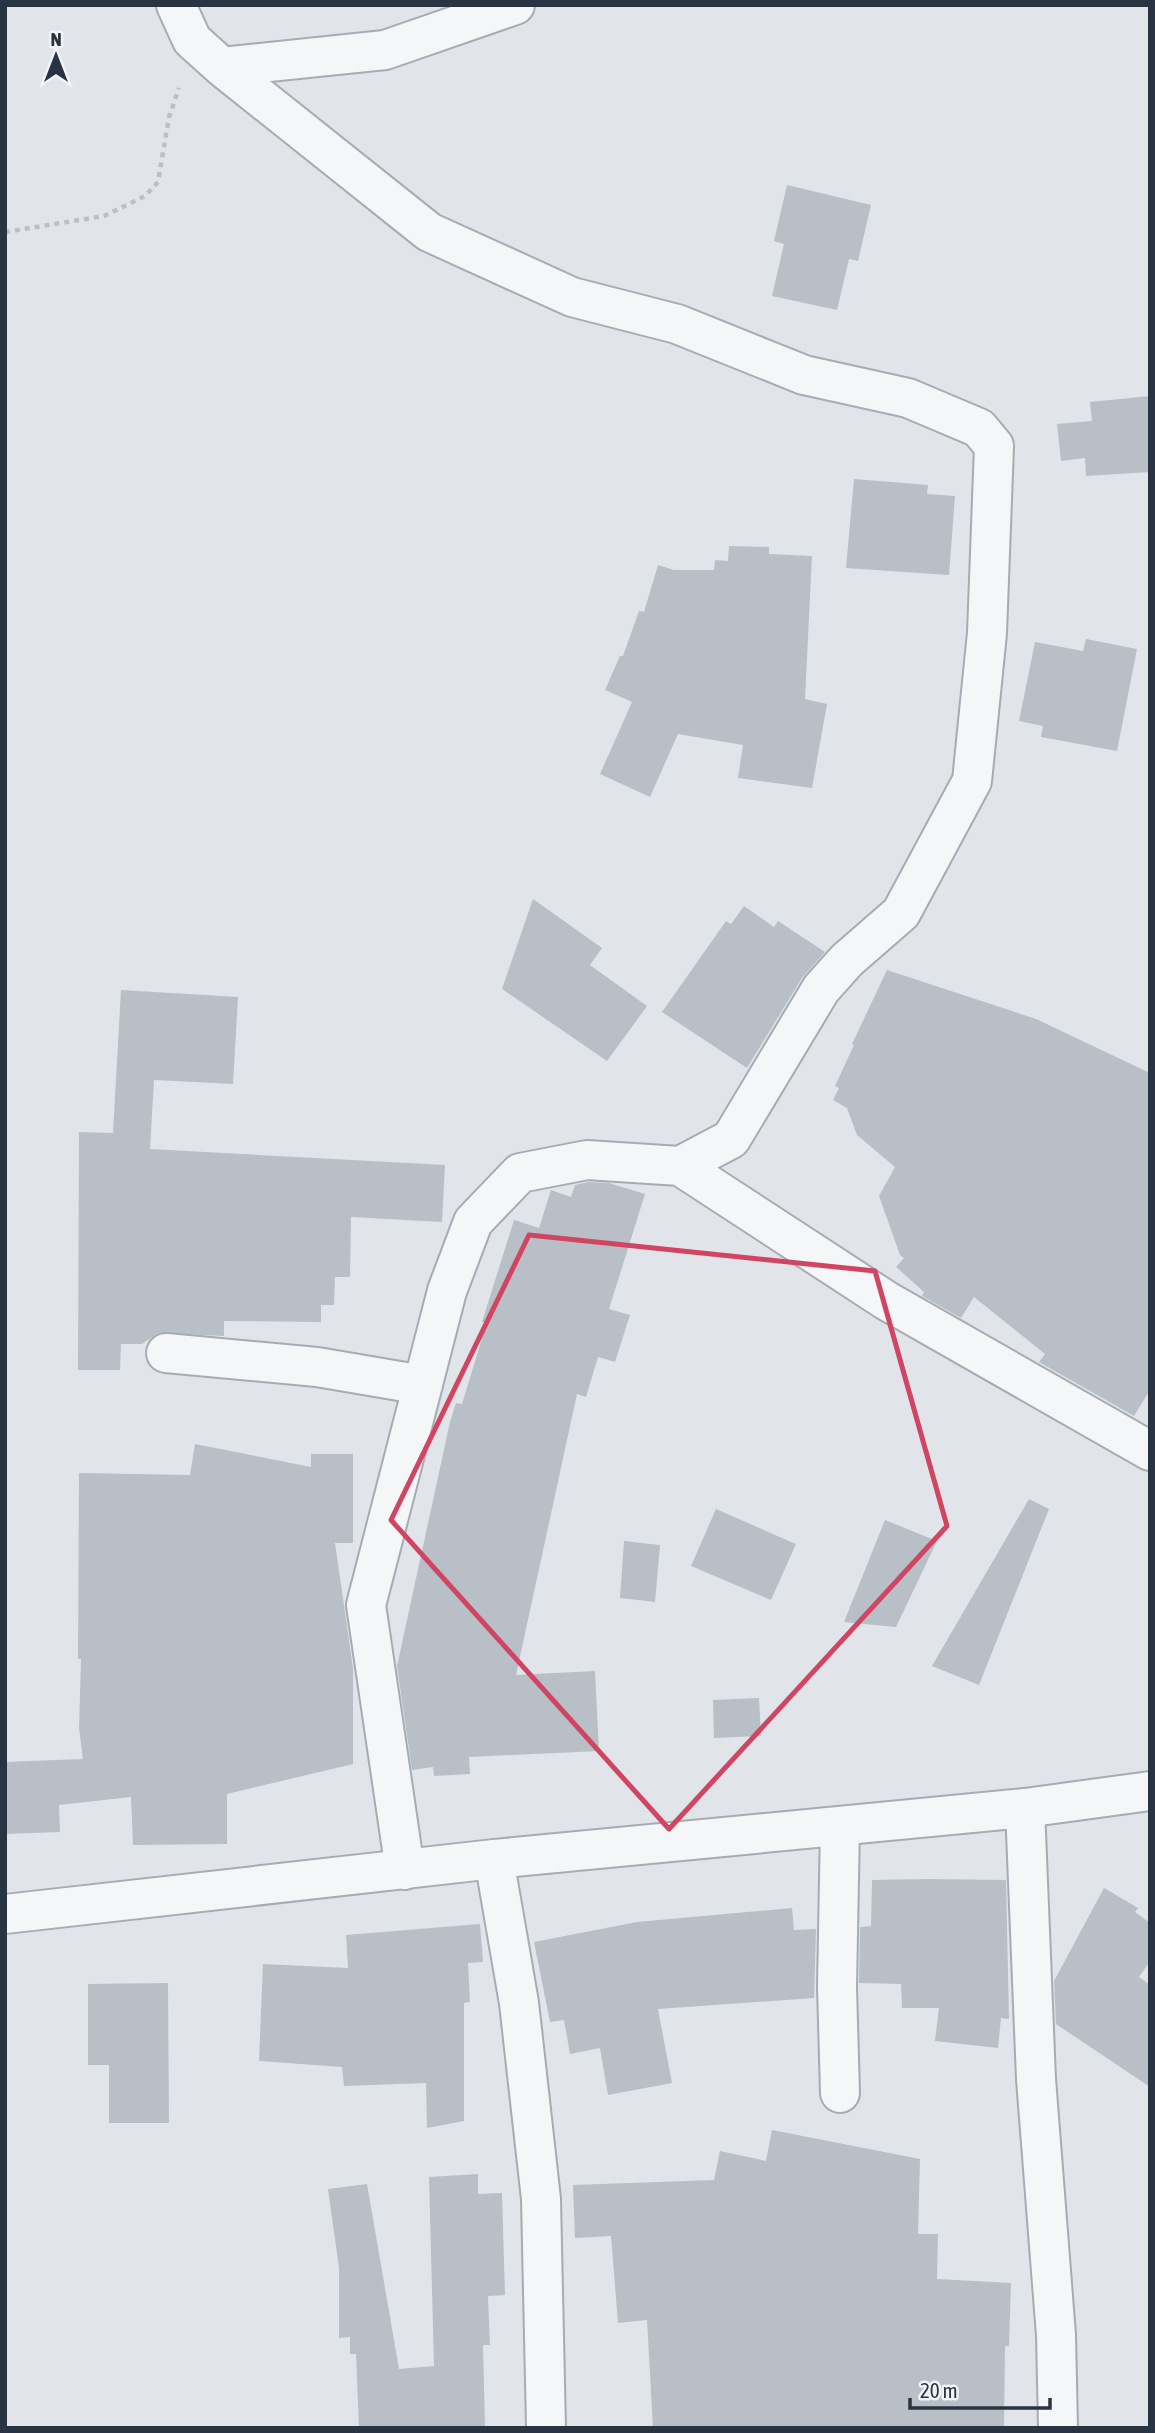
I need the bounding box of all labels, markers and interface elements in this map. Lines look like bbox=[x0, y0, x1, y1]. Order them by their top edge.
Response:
north arrow bbox=[21, 21, 91, 91]
text: N bbox=[50, 28, 62, 50]
scale bar bbox=[910, 2366, 1050, 2410]
text: 20 m bbox=[920, 2378, 958, 2402]

